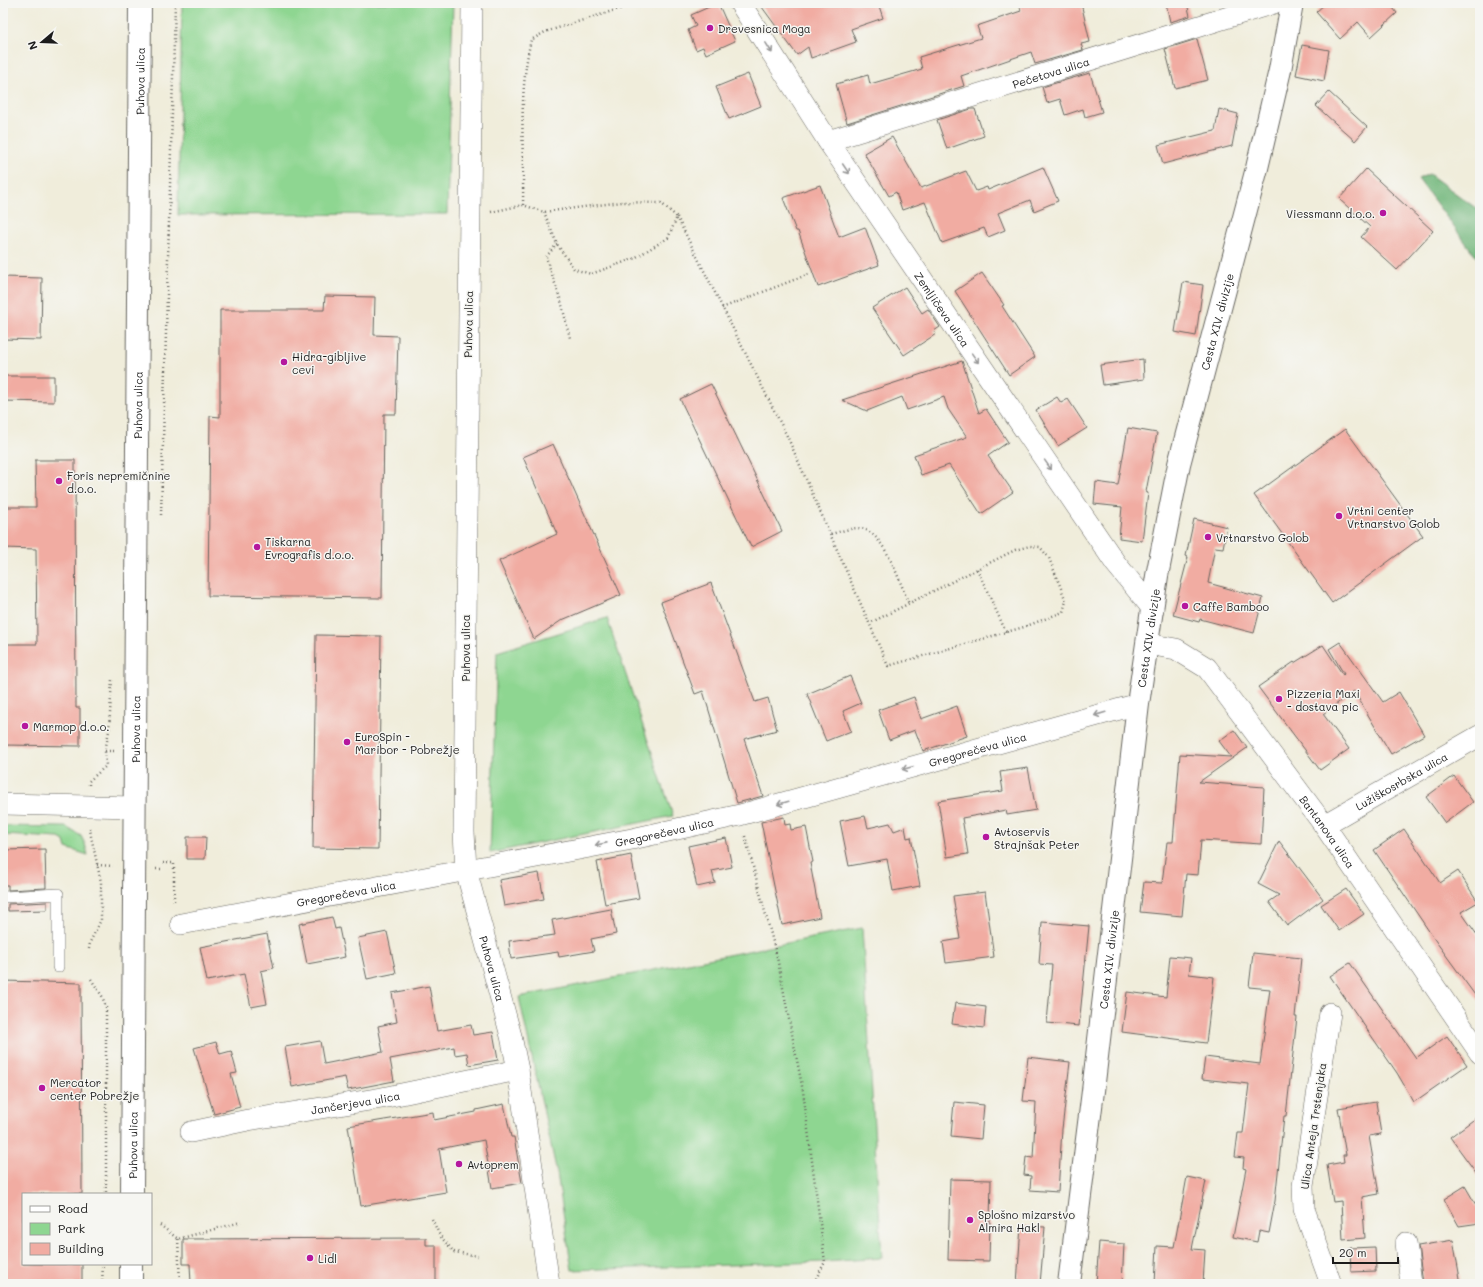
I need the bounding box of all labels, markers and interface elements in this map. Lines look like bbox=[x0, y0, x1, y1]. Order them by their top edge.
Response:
place label: Drevesnica Moga bbox=[718, 21, 811, 36]
north arrow bbox=[22, 22, 62, 62]
marker: Drevesnica Moga bbox=[705, 23, 715, 33]
text: N bbox=[24, 39, 41, 52]
one-way arrow bbox=[765, 42, 773, 54]
street label: Puhova ulica bbox=[132, 47, 147, 115]
street label: Pečetova ulica bbox=[1010, 53, 1091, 91]
one-way arrow bbox=[842, 163, 850, 174]
place label: Viessmann d.o.o. bbox=[1286, 206, 1375, 221]
marker: Viessmann d.o.o. bbox=[1378, 208, 1388, 218]
street label: Zemljičeva ulica bbox=[912, 269, 973, 350]
street label: Cesta XIV. divizije bbox=[1197, 271, 1237, 372]
street label: Puhova ulica bbox=[460, 290, 476, 358]
place label: Hidra-gibljive cevi bbox=[292, 349, 367, 377]
one-way arrow bbox=[970, 352, 979, 363]
marker: Hidra-gibljive cevi bbox=[279, 357, 289, 367]
street label: Puhova ulica bbox=[130, 371, 145, 439]
one-way arrow bbox=[1044, 459, 1052, 470]
place label: Foris nepremičnine d.o.o. bbox=[67, 468, 171, 496]
marker: Foris nepremičnine d.o.o. bbox=[54, 476, 64, 486]
place label: Vrtni center Vrtnarstvo Golob bbox=[1347, 503, 1440, 531]
marker: Vrtni center Vrtnarstvo Golob bbox=[1334, 511, 1344, 521]
place label: Vrtnarstvo Golob bbox=[1216, 530, 1309, 545]
marker: Vrtnarstvo Golob bbox=[1203, 532, 1213, 542]
place label: Tiskarna Evrografis d.o.o. bbox=[265, 534, 354, 562]
marker: Tiskarna Evrografis d.o.o. bbox=[252, 542, 262, 552]
street label: Cesta XIV. divizije bbox=[1133, 587, 1163, 688]
place label: Caffe Bamboo bbox=[1193, 599, 1270, 614]
marker: Caffe Bamboo bbox=[1180, 601, 1190, 611]
street label: Puhova ulica bbox=[458, 614, 473, 682]
place label: Pizzeria Maxi - dostava pic bbox=[1287, 686, 1360, 714]
marker: Pizzeria Maxi - dostava pic bbox=[1274, 694, 1284, 704]
street label: Puhova ulica bbox=[127, 695, 143, 763]
one-way arrow bbox=[1094, 711, 1107, 718]
place label: Marmop d.o.o. bbox=[33, 719, 110, 734]
marker: Marmop d.o.o. bbox=[20, 721, 30, 731]
street label: Gregorečeva ulica bbox=[927, 728, 1028, 770]
place label: EuroSpin - Maribor - Pobrežje bbox=[355, 729, 460, 757]
marker: EuroSpin - Maribor - Pobrežje bbox=[342, 737, 352, 747]
street label: Lužiškosrbska ulica bbox=[1352, 748, 1450, 813]
one-way arrow bbox=[902, 765, 915, 773]
street label: Bantanova ulica bbox=[1297, 792, 1359, 871]
one-way arrow bbox=[776, 800, 789, 807]
street label: Gregorečeva ulica bbox=[614, 814, 715, 850]
place label: Avtoservis Strajnšak Peter bbox=[994, 824, 1079, 852]
marker: Avtoservis Strajnšak Peter bbox=[981, 832, 991, 842]
one-way arrow bbox=[595, 841, 608, 849]
street label: Gregorečeva ulica bbox=[295, 876, 397, 910]
street label: Cesta XIV. divizije bbox=[1095, 909, 1122, 1010]
street label: Puhova ulica bbox=[477, 934, 509, 1003]
street label: Ulica Anteja Trstenjaka bbox=[1297, 1062, 1329, 1190]
place label: Mercator center Pobrežje bbox=[50, 1075, 139, 1103]
marker: Mercator center Pobrežje bbox=[37, 1083, 47, 1093]
street label: Jančerjeva ulica bbox=[310, 1087, 401, 1117]
street label: Puhova ulica bbox=[125, 1111, 140, 1179]
place label: Avtoprem bbox=[467, 1157, 519, 1172]
marker: Avtoprem bbox=[454, 1159, 464, 1169]
legend bbox=[22, 1193, 152, 1265]
text: Road bbox=[58, 1200, 88, 1216]
place label: Splošno mizarstvo Almira Hakl bbox=[978, 1207, 1075, 1235]
marker: Splošno mizarstvo Almira Hakl bbox=[965, 1215, 975, 1225]
text: Park bbox=[58, 1220, 85, 1236]
scale bar bbox=[1333, 1239, 1398, 1265]
text: Building bbox=[58, 1240, 104, 1256]
text: 20 m bbox=[1339, 1244, 1367, 1260]
place label: Lidl bbox=[318, 1251, 337, 1266]
marker: Lidl bbox=[305, 1253, 315, 1263]

